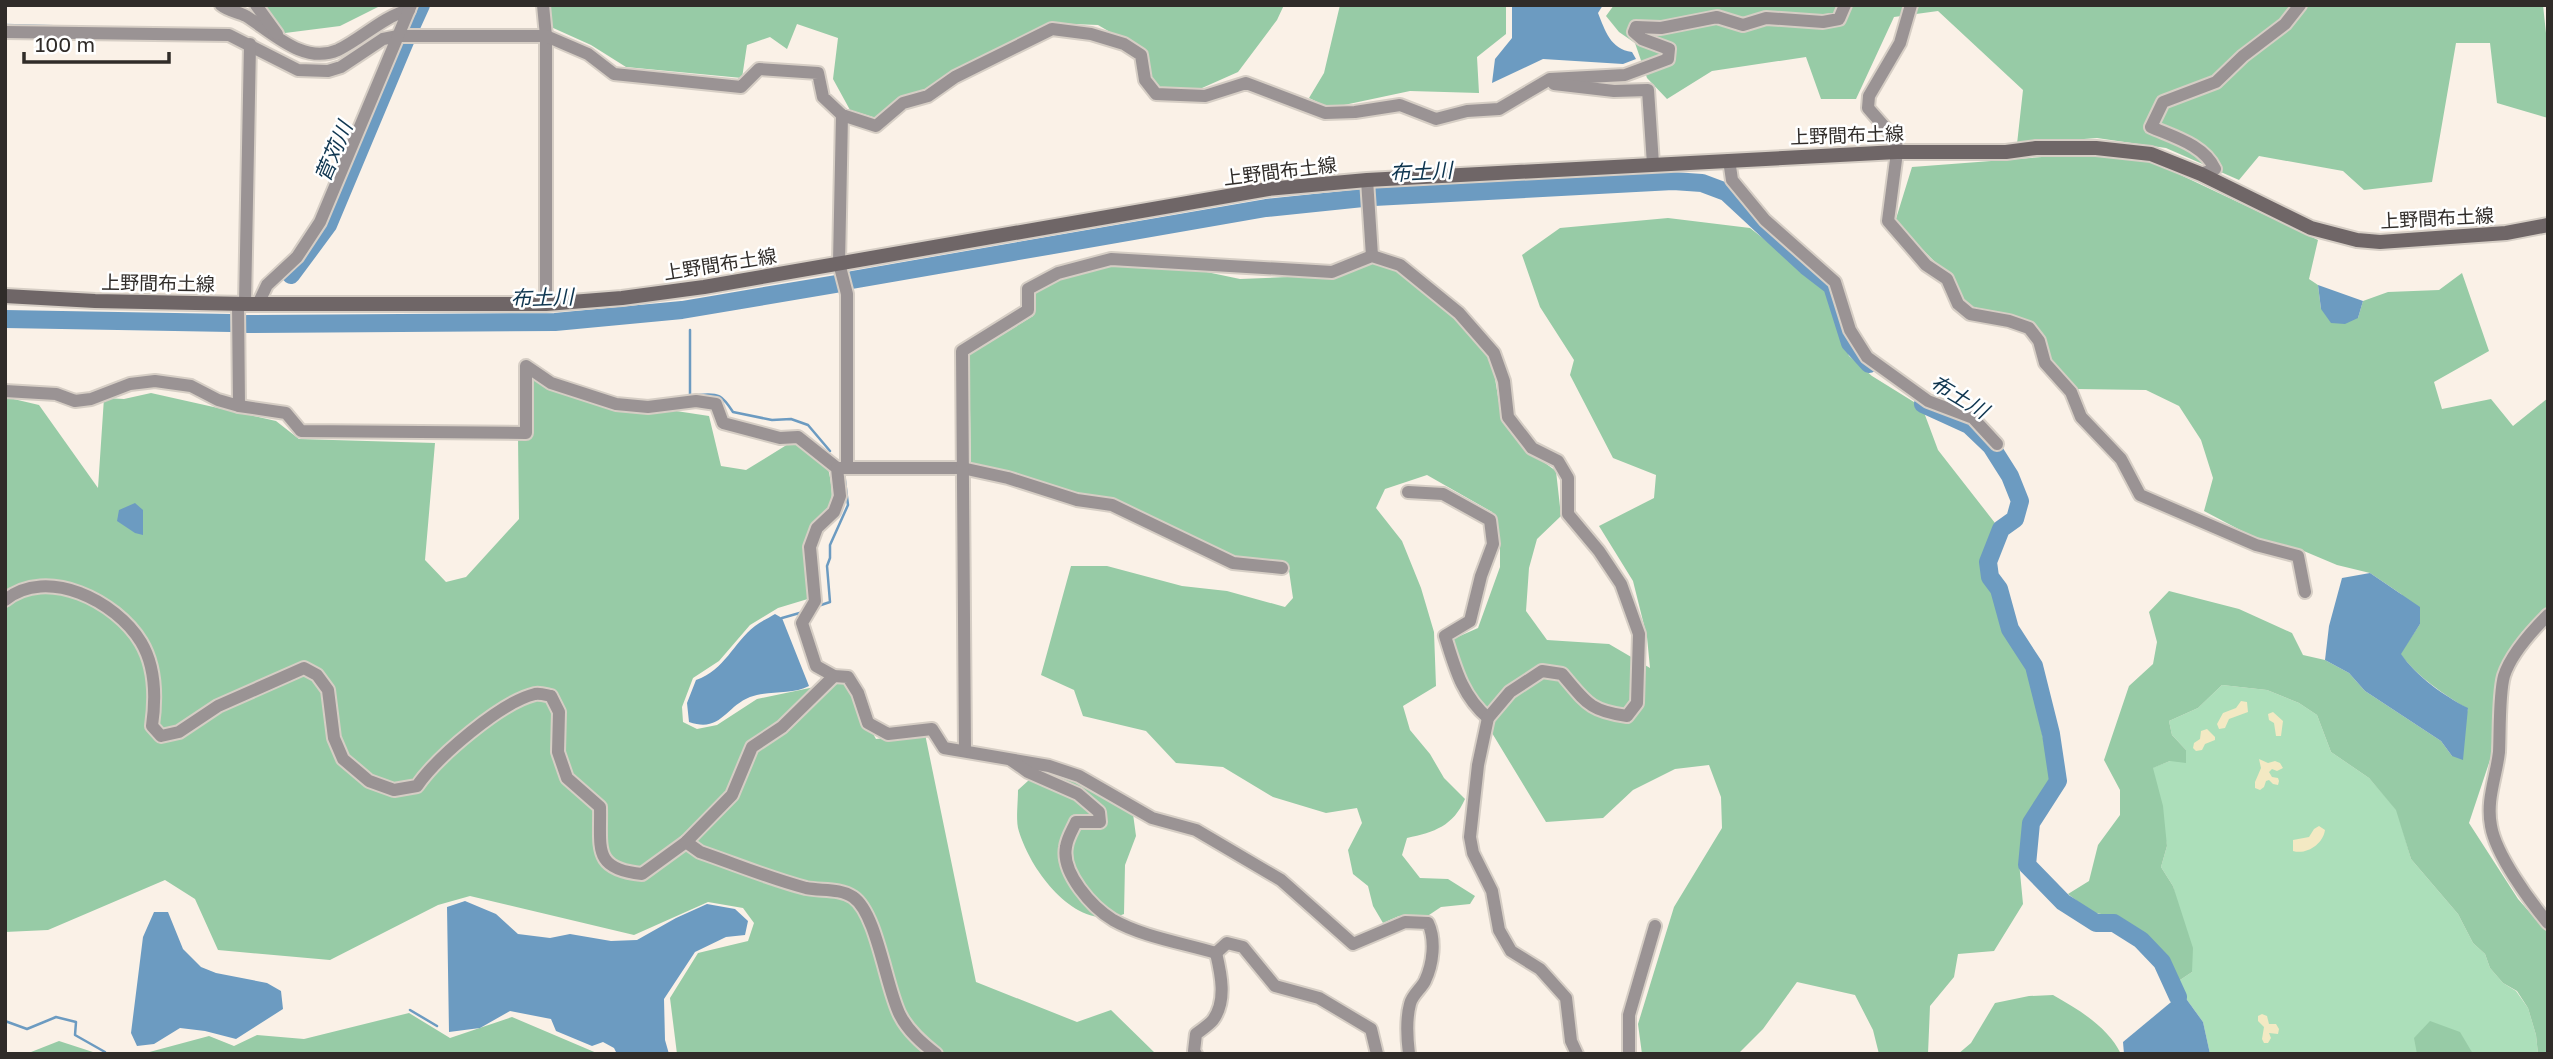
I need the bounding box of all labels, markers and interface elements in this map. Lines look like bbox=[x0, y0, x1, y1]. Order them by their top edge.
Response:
scale bar bbox=[24, 21, 170, 65]
text: 100 m bbox=[35, 31, 95, 57]
water label: 菅苅川 bbox=[309, 116, 358, 186]
street label: 上野間布土線 bbox=[1790, 121, 1904, 148]
street label: 上野間布土線 bbox=[1222, 152, 1338, 189]
water label: 布土川 bbox=[1389, 156, 1455, 186]
street label: 上野間布土線 bbox=[2379, 203, 2495, 232]
street label: 上野間布土線 bbox=[662, 243, 778, 284]
street label: 上野間布土線 bbox=[101, 270, 215, 295]
water label: 布土川 bbox=[510, 283, 576, 311]
water label: 布土川 bbox=[1926, 369, 1995, 425]

